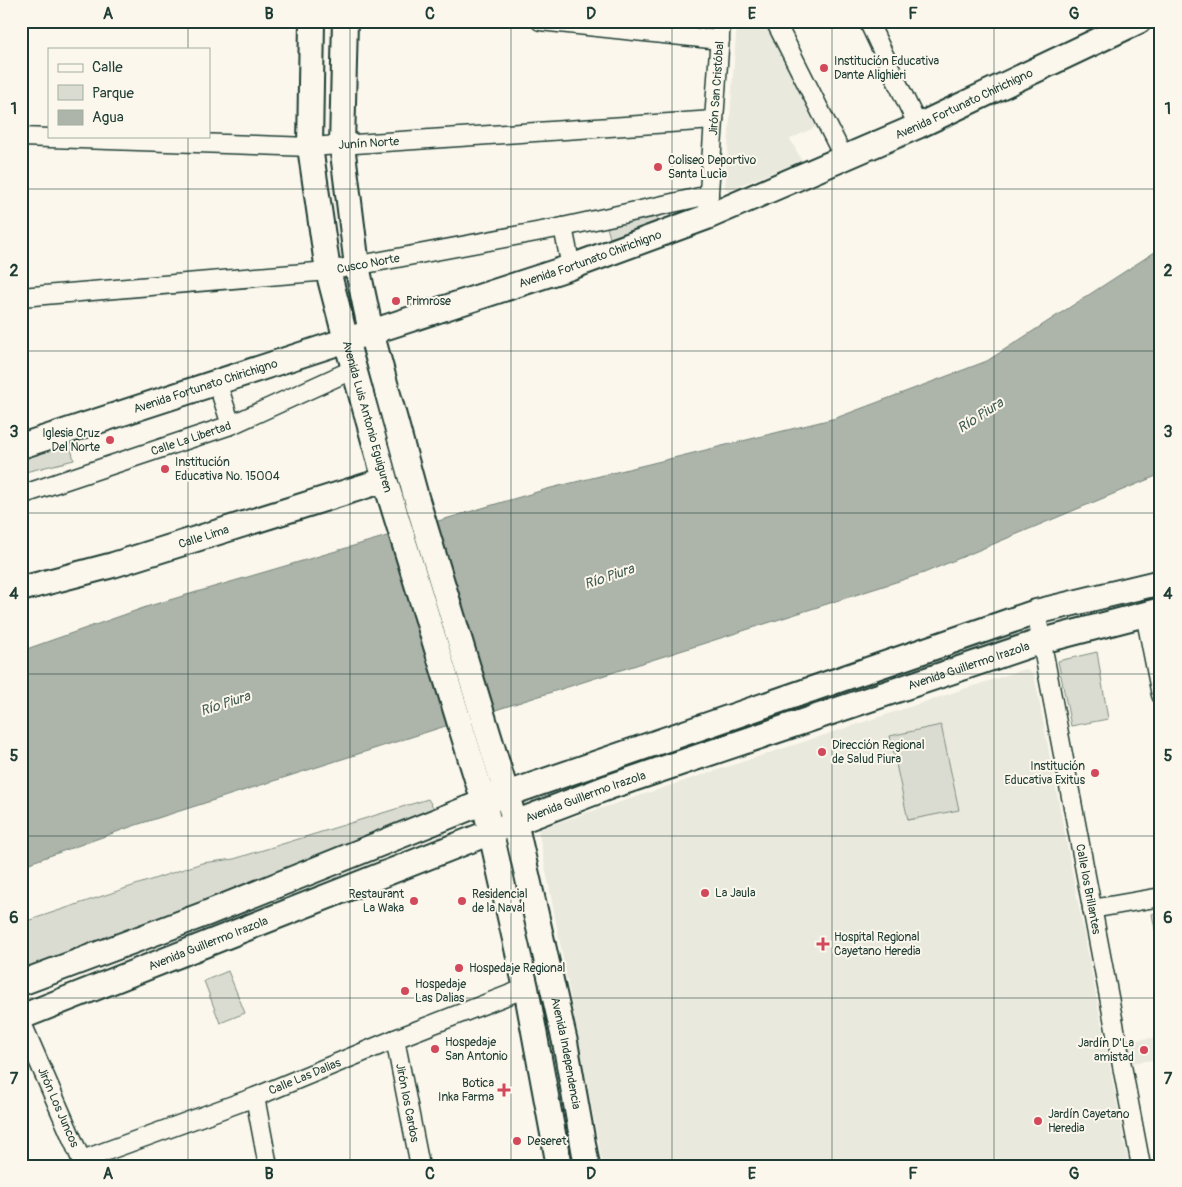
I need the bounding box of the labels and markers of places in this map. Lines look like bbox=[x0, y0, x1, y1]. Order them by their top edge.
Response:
place label: Institución Educativa Dante Alighieri bbox=[834, 54, 940, 83]
marker: Institución Educativa Dante Alighieri bbox=[818, 62, 830, 74]
place label: Coliseo Deportivo Santa Lucìa bbox=[668, 153, 757, 182]
marker: Coliseo Deportivo Santa Lucìa bbox=[652, 161, 664, 173]
place label: Primrose bbox=[406, 294, 451, 309]
marker: Primrose bbox=[390, 295, 402, 307]
place label: Iglesia Cruz Del Norte bbox=[42, 426, 100, 455]
marker: Iglesia Cruz Del Norte bbox=[104, 434, 116, 446]
place label: Institución Educativa No. 15004 bbox=[175, 455, 280, 484]
marker: Institución Educativa No. 15004 bbox=[159, 463, 171, 475]
place label: Dirección Regional de Salud Piura bbox=[832, 738, 925, 767]
marker: Dirección Regional de Salud Piura bbox=[816, 746, 828, 758]
place label: Institución Educativa Exitus bbox=[1005, 759, 1086, 788]
marker: Institución Educativa Exitus bbox=[1089, 767, 1101, 779]
place label: La Jaula bbox=[715, 886, 756, 901]
place label: Restaurant La Waka bbox=[349, 887, 404, 916]
place label: Residencial de la Naval bbox=[472, 887, 528, 916]
marker: La Jaula bbox=[699, 887, 711, 899]
marker: Restaurant La Waka bbox=[408, 895, 420, 907]
marker: Residencial de la Naval bbox=[456, 895, 468, 907]
place label: Hospital Regional Cayetano Heredia bbox=[834, 930, 921, 959]
marker: Hospital Regional Cayetano Heredia bbox=[816, 937, 830, 951]
place label: Hospedaje Regional bbox=[469, 961, 565, 976]
marker: Hospedaje Regional bbox=[453, 962, 465, 974]
place label: Hospedaje Las Dalias bbox=[415, 977, 466, 1006]
marker: Hospedaje Las Dalias bbox=[399, 985, 411, 997]
place label: Hospedaje San Antonio bbox=[445, 1035, 508, 1064]
place label: Jardín D'La amistad bbox=[1078, 1036, 1134, 1065]
marker: Hospedaje San Antonio bbox=[429, 1043, 441, 1055]
marker: Jardín D'La amistad bbox=[1138, 1044, 1150, 1056]
place label: Botica Inka Farma bbox=[438, 1076, 494, 1105]
marker: Botica Inka Farma bbox=[498, 1084, 510, 1096]
place label: Jardín Cayetano Heredia bbox=[1048, 1107, 1130, 1136]
marker: Jardín Cayetano Heredia bbox=[1032, 1115, 1044, 1127]
place label: Deseret bbox=[527, 1134, 567, 1149]
marker: Deseret bbox=[511, 1135, 523, 1147]

